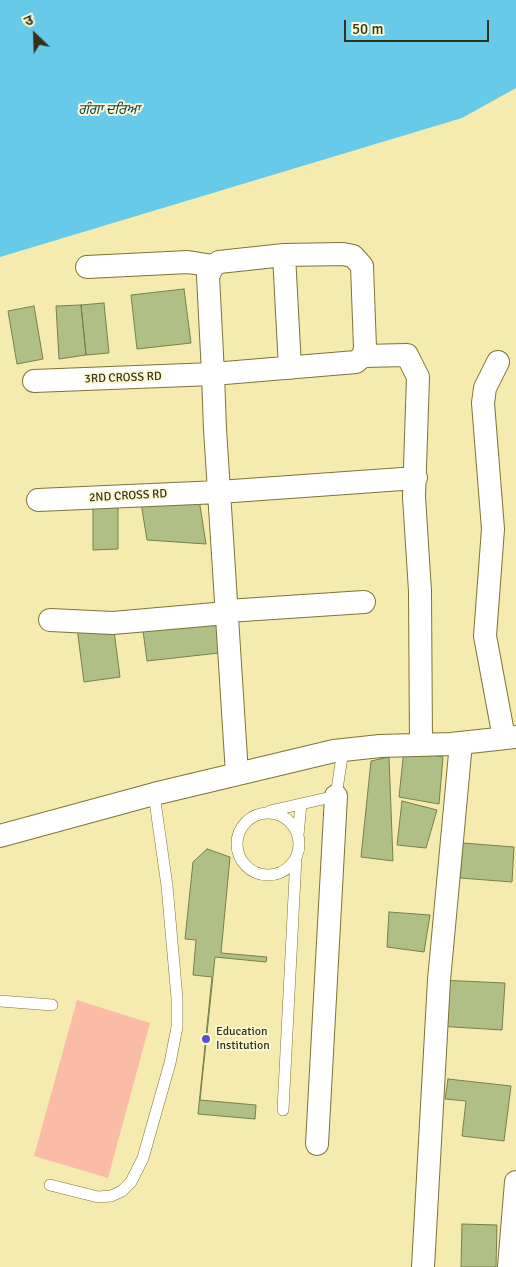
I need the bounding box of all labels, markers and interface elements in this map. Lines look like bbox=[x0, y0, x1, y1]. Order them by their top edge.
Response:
north arrow bbox=[10, 10, 60, 60]
scale bar bbox=[346, 10, 491, 42]
text: उ bbox=[21, 11, 36, 30]
text: 50 m bbox=[352, 20, 383, 38]
water label: ਗੰਗਾ ਦਰਿਆ bbox=[78, 102, 140, 118]
street label: 3RD CROSS RD bbox=[84, 369, 162, 387]
street label: 2ND CROSS RD bbox=[89, 487, 167, 505]
place label: Education Institution bbox=[216, 1025, 270, 1053]
marker: Education Institution bbox=[200, 1033, 212, 1045]

